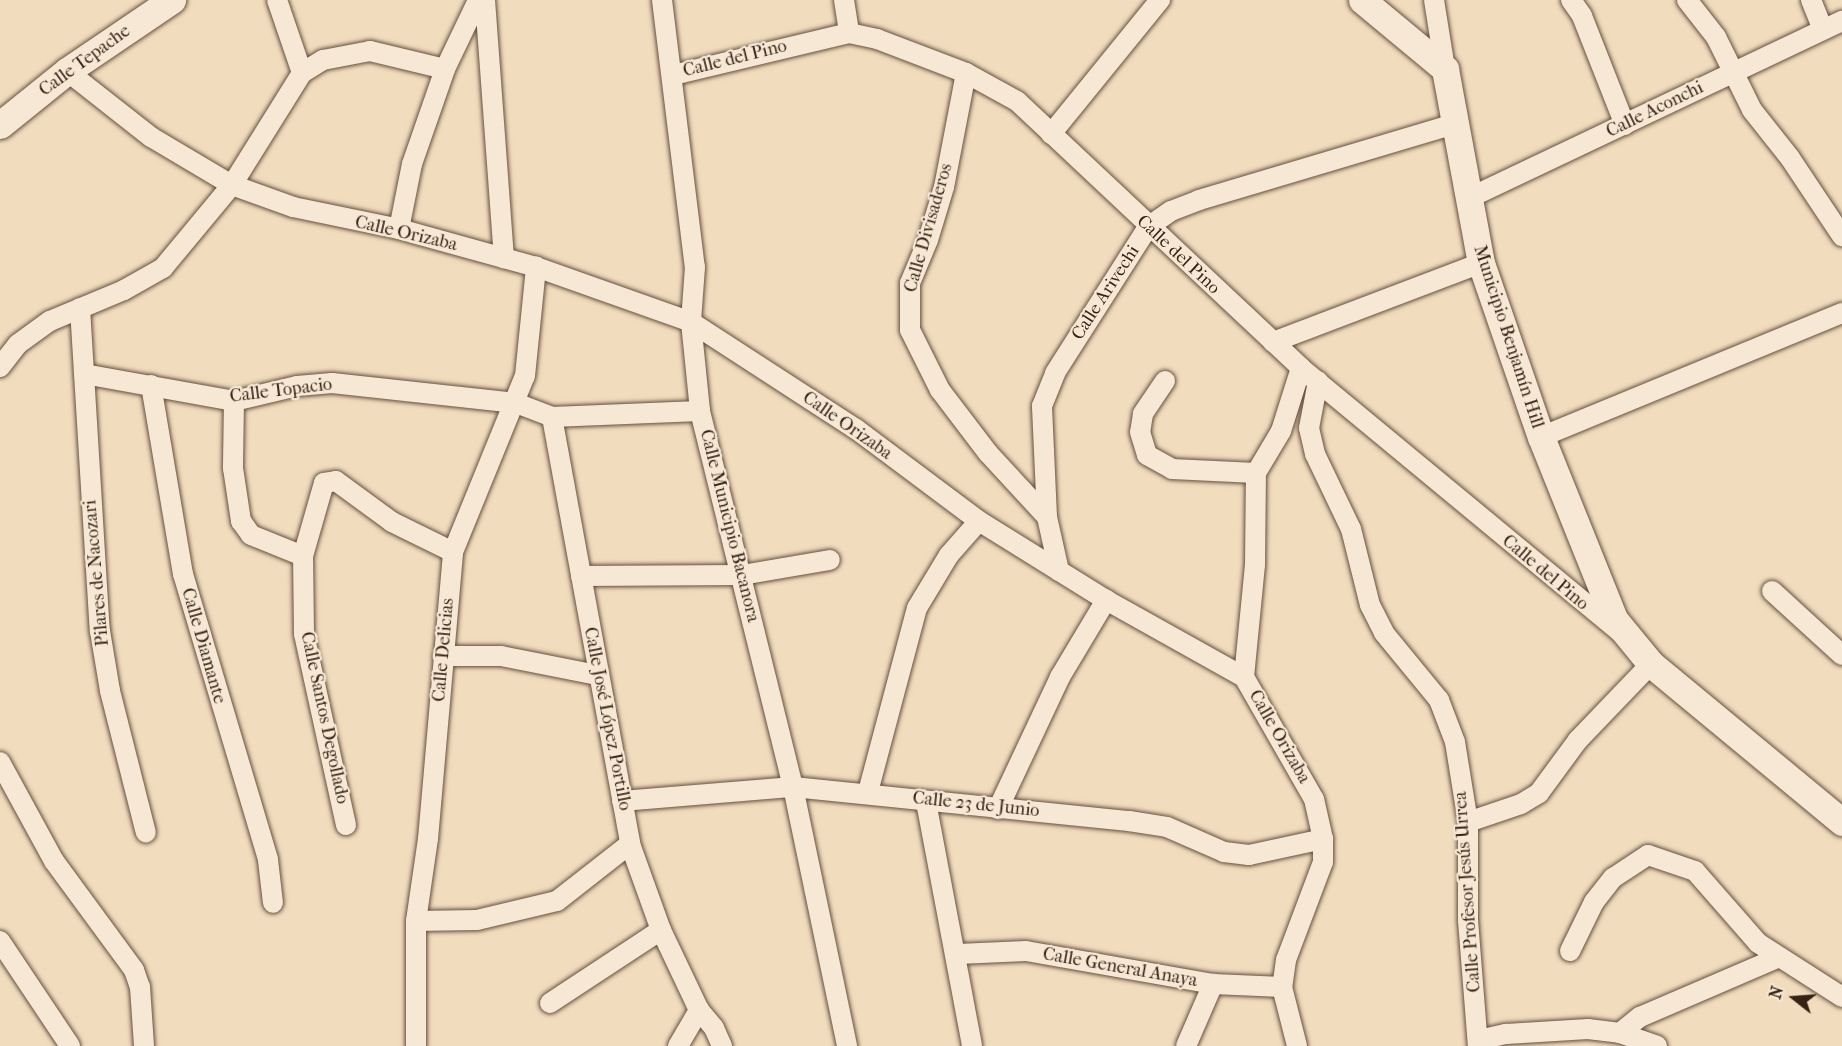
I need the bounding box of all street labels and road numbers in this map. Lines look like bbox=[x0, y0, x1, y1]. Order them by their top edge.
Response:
street label: Calle Tepache bbox=[35, 21, 135, 101]
street label: Calle del Pino bbox=[681, 36, 789, 82]
street label: Calle Aconchi bbox=[1603, 77, 1707, 143]
street label: Calle Divisaderos bbox=[900, 161, 958, 295]
street label: Calle del Pino bbox=[1132, 211, 1224, 299]
street label: Calle Orizaba bbox=[353, 212, 459, 256]
street label: Calle Arivechi bbox=[1067, 242, 1145, 344]
street label: Municipio Benjamín Hill bbox=[1468, 243, 1548, 431]
street label: Calle Topacio bbox=[229, 374, 333, 408]
street label: Calle Orizaba bbox=[798, 387, 896, 465]
street label: Calle Municipio Bacanora bbox=[695, 427, 763, 625]
street label: Pilares de Nacozari bbox=[80, 499, 114, 647]
street label: Calle del Pino bbox=[1497, 531, 1593, 615]
street label: Calle Diamante bbox=[176, 586, 230, 706]
street label: Calle Delicias bbox=[429, 597, 459, 703]
street label: Calle José López Portillo bbox=[579, 625, 635, 813]
street label: Calle Santos Degollado bbox=[295, 630, 353, 806]
street label: Calle Orizaba bbox=[1244, 686, 1314, 788]
street label: Calle 23 de Junio bbox=[911, 788, 1041, 822]
street label: Calle Profesor Jesús Urrea bbox=[1450, 791, 1486, 993]
street label: Calle General Anaya bbox=[1041, 944, 1199, 992]

